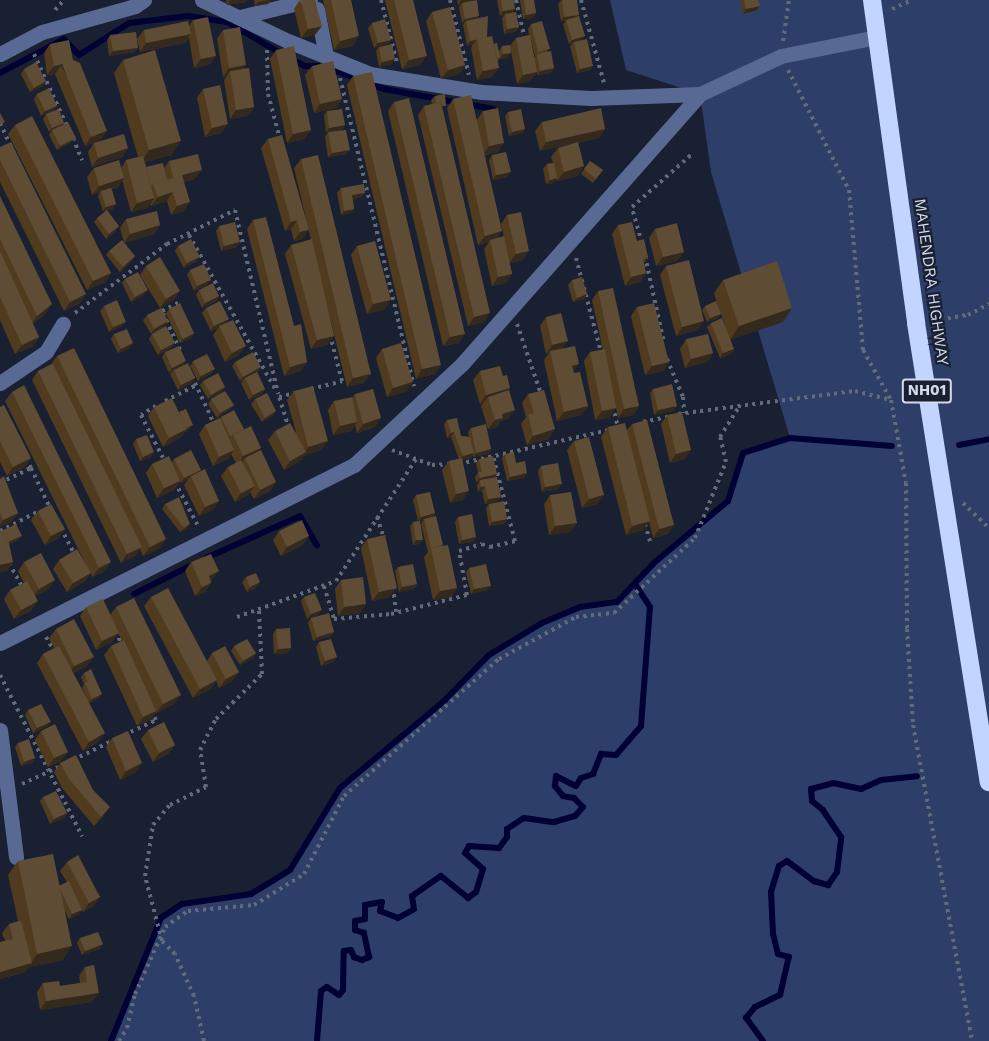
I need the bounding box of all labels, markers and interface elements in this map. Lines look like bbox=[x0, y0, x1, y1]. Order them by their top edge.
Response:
street label: MAHENDRA HIGHWAY bbox=[910, 197, 952, 367]
road number: NH01 bbox=[902, 379, 952, 403]

